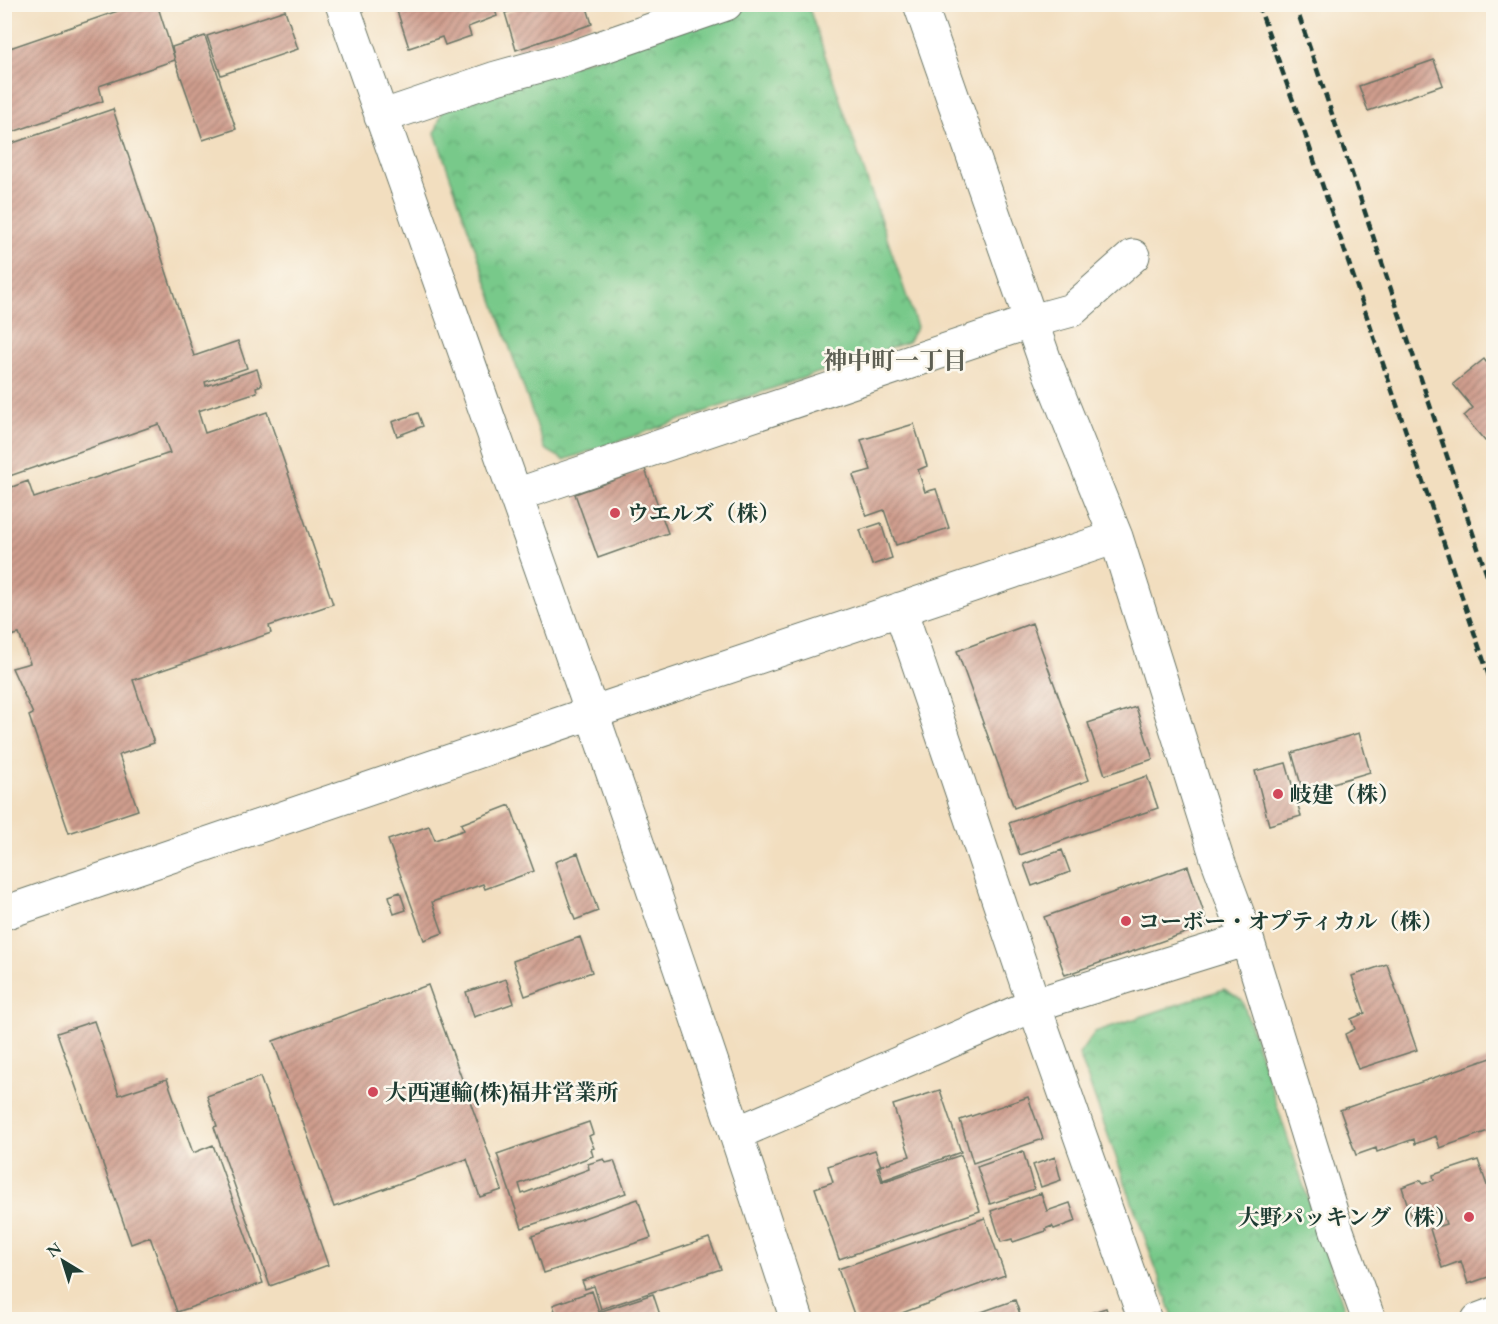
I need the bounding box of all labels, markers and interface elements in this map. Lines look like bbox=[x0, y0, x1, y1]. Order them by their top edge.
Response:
district label: 神中町一丁目 bbox=[823, 345, 967, 376]
place label: ウエルズ（株） bbox=[627, 499, 780, 528]
marker: ウエルズ（株） bbox=[608, 506, 622, 520]
place label: 岐建（株） bbox=[1290, 780, 1400, 809]
marker: 岐建（株） bbox=[1271, 787, 1285, 801]
place label: コーボー・オプティカル（株） bbox=[1138, 907, 1444, 936]
marker: コーボー・オプティカル（株） bbox=[1119, 914, 1133, 928]
place label: 大西運輸(株)福井営業所 bbox=[385, 1078, 618, 1107]
marker: 大西運輸(株)福井営業所 bbox=[366, 1085, 380, 1099]
place label: 大野パッキング（株） bbox=[1238, 1203, 1457, 1232]
marker: 大野パッキング（株） bbox=[1462, 1210, 1476, 1224]
north arrow bbox=[33, 1231, 93, 1291]
text: N bbox=[43, 1237, 66, 1262]

